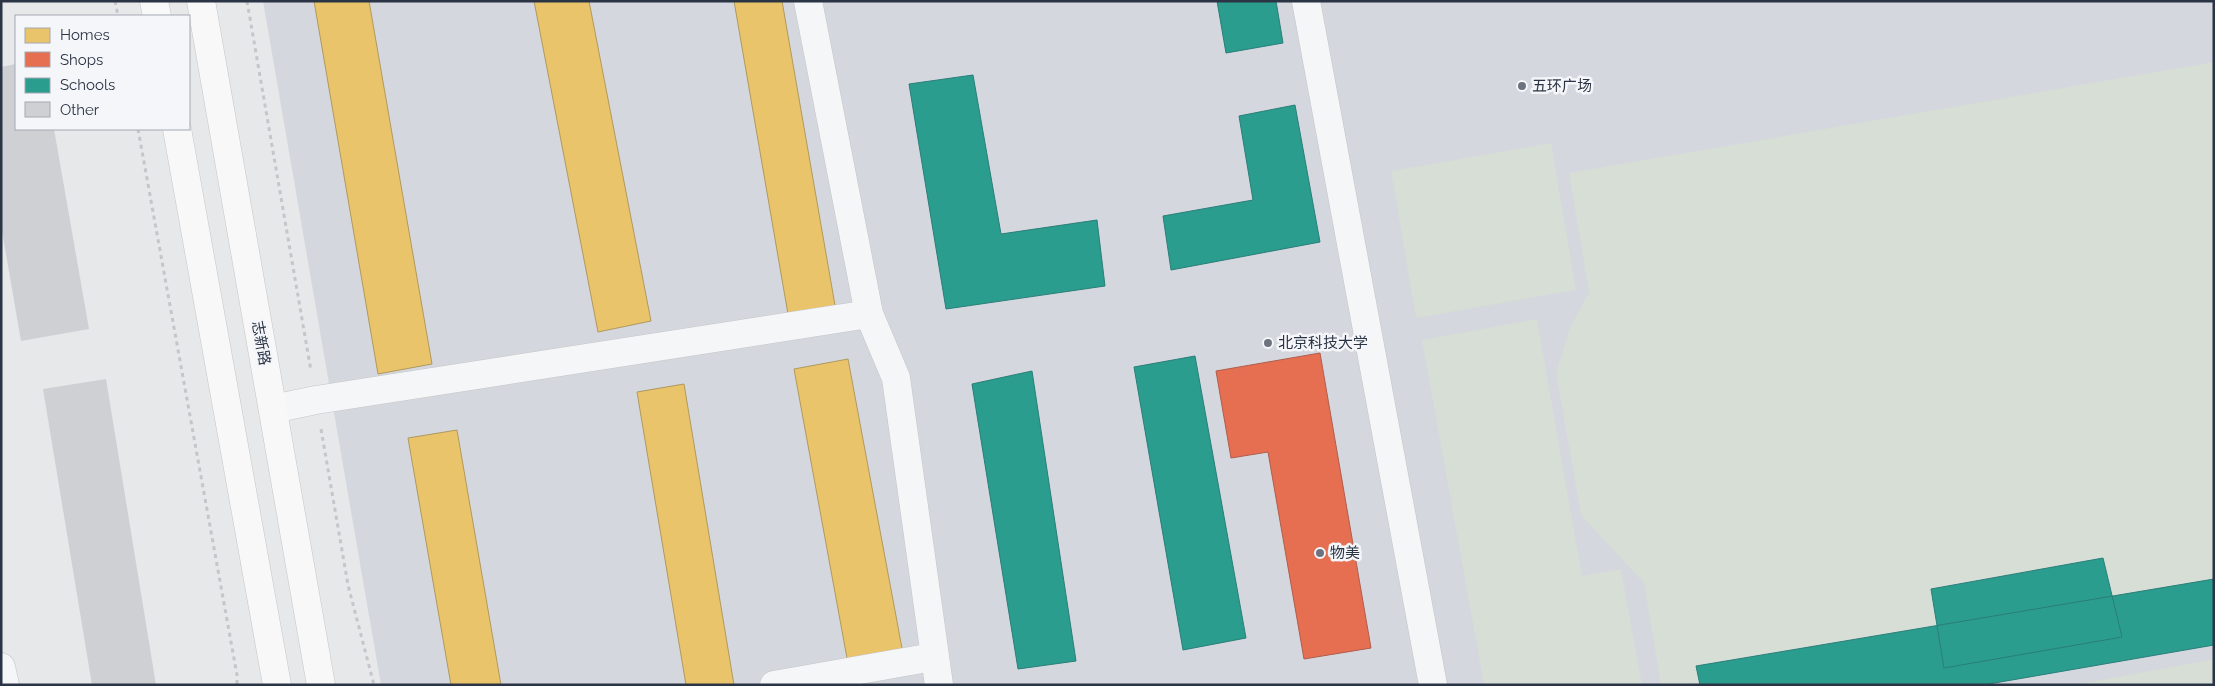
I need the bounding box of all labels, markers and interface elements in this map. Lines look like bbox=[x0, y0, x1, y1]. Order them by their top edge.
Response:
legend bbox=[15, 15, 190, 130]
text: Homes bbox=[60, 26, 110, 44]
text: Shops bbox=[60, 51, 103, 69]
text: Schools bbox=[60, 76, 115, 94]
place label: 五环广场 bbox=[1532, 77, 1592, 95]
marker: 五环广场 bbox=[1516, 80, 1528, 92]
text: Other bbox=[60, 101, 100, 119]
street label: 志新路 bbox=[248, 319, 274, 367]
place label: 北京科技大学 bbox=[1278, 334, 1368, 352]
marker: 北京科技大学 bbox=[1262, 337, 1274, 349]
place label: 物美 bbox=[1330, 544, 1360, 562]
marker: 物美 bbox=[1314, 547, 1326, 559]

